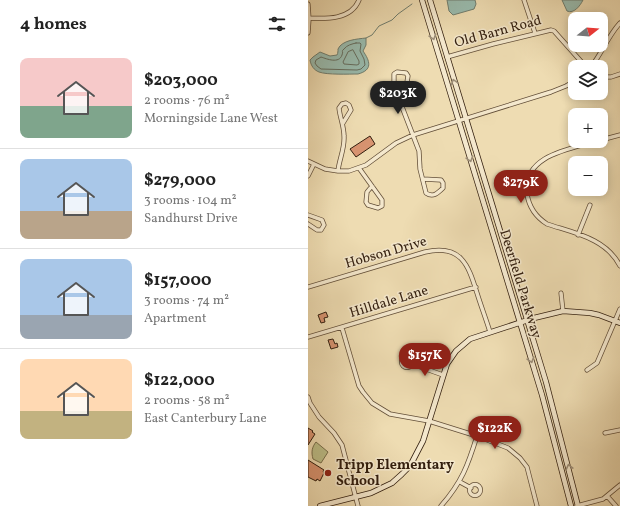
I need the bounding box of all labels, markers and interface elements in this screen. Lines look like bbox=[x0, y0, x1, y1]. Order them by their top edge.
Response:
street label: Old Barn Road bbox=[452, 11, 544, 53]
north arrow bbox=[568, 12, 608, 52]
map controls bbox=[568, 12, 608, 196]
text: 4 homes bbox=[20, 13, 87, 36]
icon: filters bbox=[266, 13, 288, 35]
one-way arrow bbox=[428, 34, 437, 41]
button: layers bbox=[568, 60, 608, 100]
text: $203,000 bbox=[144, 69, 218, 92]
icon: home bbox=[52, 74, 100, 122]
one-way arrow bbox=[450, 79, 459, 86]
pin: $203K bbox=[370, 81, 426, 115]
text: $203K bbox=[379, 85, 417, 103]
text: 2 rooms · 76 m² bbox=[144, 92, 229, 110]
button: + bbox=[568, 108, 608, 148]
text: Morningside Lane West bbox=[144, 110, 278, 128]
one-way arrow bbox=[465, 155, 474, 162]
button: − bbox=[568, 156, 608, 196]
text: $279,000 bbox=[144, 169, 216, 192]
pin: $279K bbox=[493, 170, 549, 204]
text: $279K bbox=[503, 174, 539, 192]
icon: home bbox=[52, 175, 100, 223]
text: 3 rooms · 104 m² bbox=[144, 192, 237, 210]
text: Sandhurst Drive bbox=[144, 210, 238, 228]
street label: Deerfield Parkway bbox=[494, 227, 546, 341]
street label: Hobson Drive bbox=[343, 232, 429, 274]
text: $157,000 bbox=[144, 269, 212, 292]
icon: home bbox=[52, 275, 100, 323]
street label: Hilldale Lane bbox=[347, 281, 431, 323]
text: 3 rooms · 74 m² bbox=[144, 292, 229, 310]
text: Apartment bbox=[144, 310, 207, 328]
pin: $157K bbox=[397, 343, 453, 377]
text: $157K bbox=[408, 347, 442, 365]
one-way arrow bbox=[526, 356, 535, 363]
text: $122,000 bbox=[144, 369, 215, 392]
icon: home bbox=[52, 375, 100, 423]
text: 2 rooms · 58 m² bbox=[144, 392, 229, 410]
text: East Canterbury Lane bbox=[144, 410, 267, 428]
pin: $122K bbox=[467, 416, 523, 450]
text: $122K bbox=[477, 420, 513, 438]
place label: Tripp Elementary School bbox=[336, 456, 454, 491]
one-way arrow bbox=[565, 464, 573, 471]
marker: Tripp Elementary School bbox=[323, 468, 333, 478]

